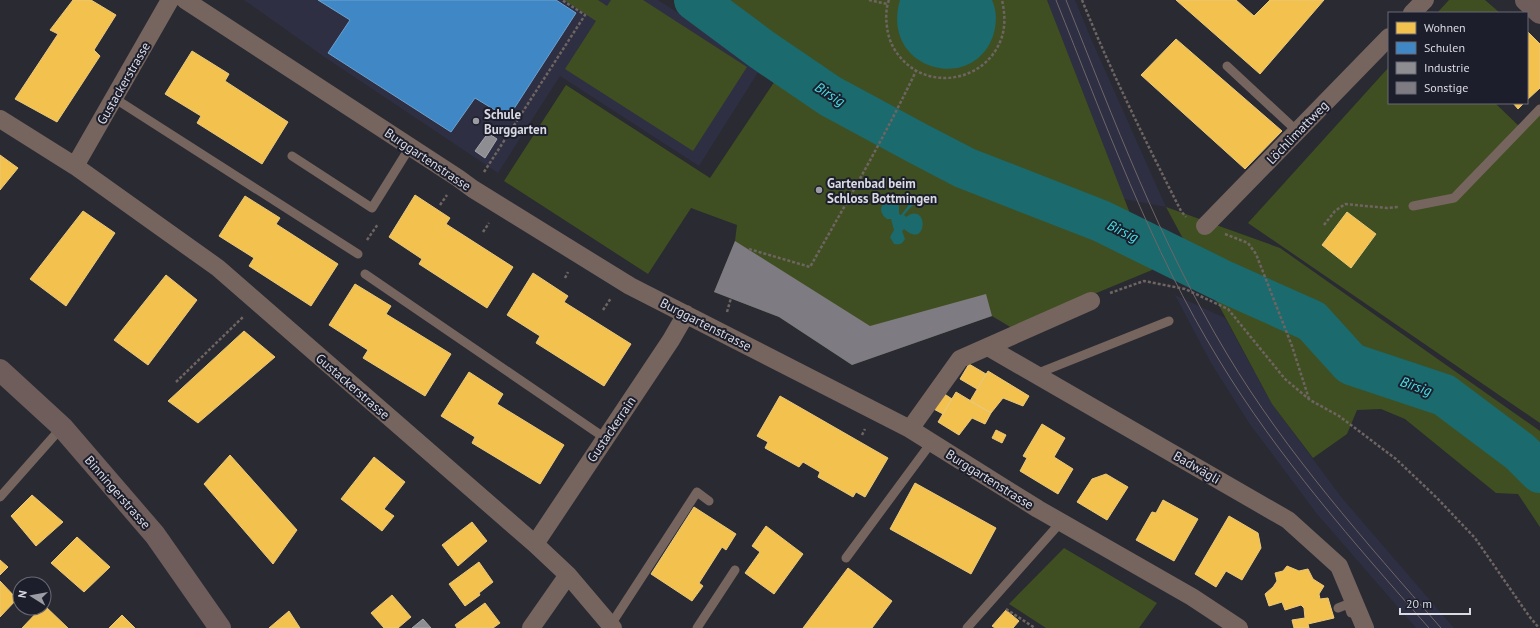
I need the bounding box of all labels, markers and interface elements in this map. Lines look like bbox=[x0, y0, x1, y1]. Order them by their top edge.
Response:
legend bbox=[1388, 12, 1528, 104]
text: Wohnen bbox=[1424, 20, 1466, 35]
street label: Gustackerstrasse bbox=[93, 39, 154, 128]
text: Schulen bbox=[1424, 40, 1465, 55]
text: Industrie bbox=[1424, 60, 1470, 75]
water label: Birsig bbox=[812, 78, 848, 110]
text: Sonstige bbox=[1424, 80, 1468, 95]
street label: Löchlimattweg bbox=[1263, 97, 1332, 168]
place label: Schule Burggarten bbox=[484, 106, 547, 138]
marker: Schule Burggarten bbox=[471, 116, 481, 126]
street label: Burggartenstrasse bbox=[381, 124, 474, 195]
place label: Gartenbad beim Schloss Bottmingen bbox=[827, 175, 937, 207]
marker: Gartenbad beim Schloss Bottmingen bbox=[814, 185, 824, 195]
water label: Birsig bbox=[1105, 216, 1141, 246]
street label: Burggartenstrasse bbox=[657, 294, 754, 355]
street label: Gustackerstrasse bbox=[312, 350, 393, 423]
water label: Birsig bbox=[1398, 372, 1434, 400]
street label: Gustackerrain bbox=[583, 393, 640, 465]
street label: Burggartenstrasse bbox=[943, 446, 1037, 513]
street label: Badwägli bbox=[1170, 447, 1223, 488]
street label: Binningerstrasse bbox=[81, 452, 154, 533]
north arrow bbox=[12, 576, 52, 616]
text: N bbox=[15, 589, 30, 599]
scale bar bbox=[1400, 590, 1470, 616]
text: 20 m bbox=[1406, 596, 1432, 611]

